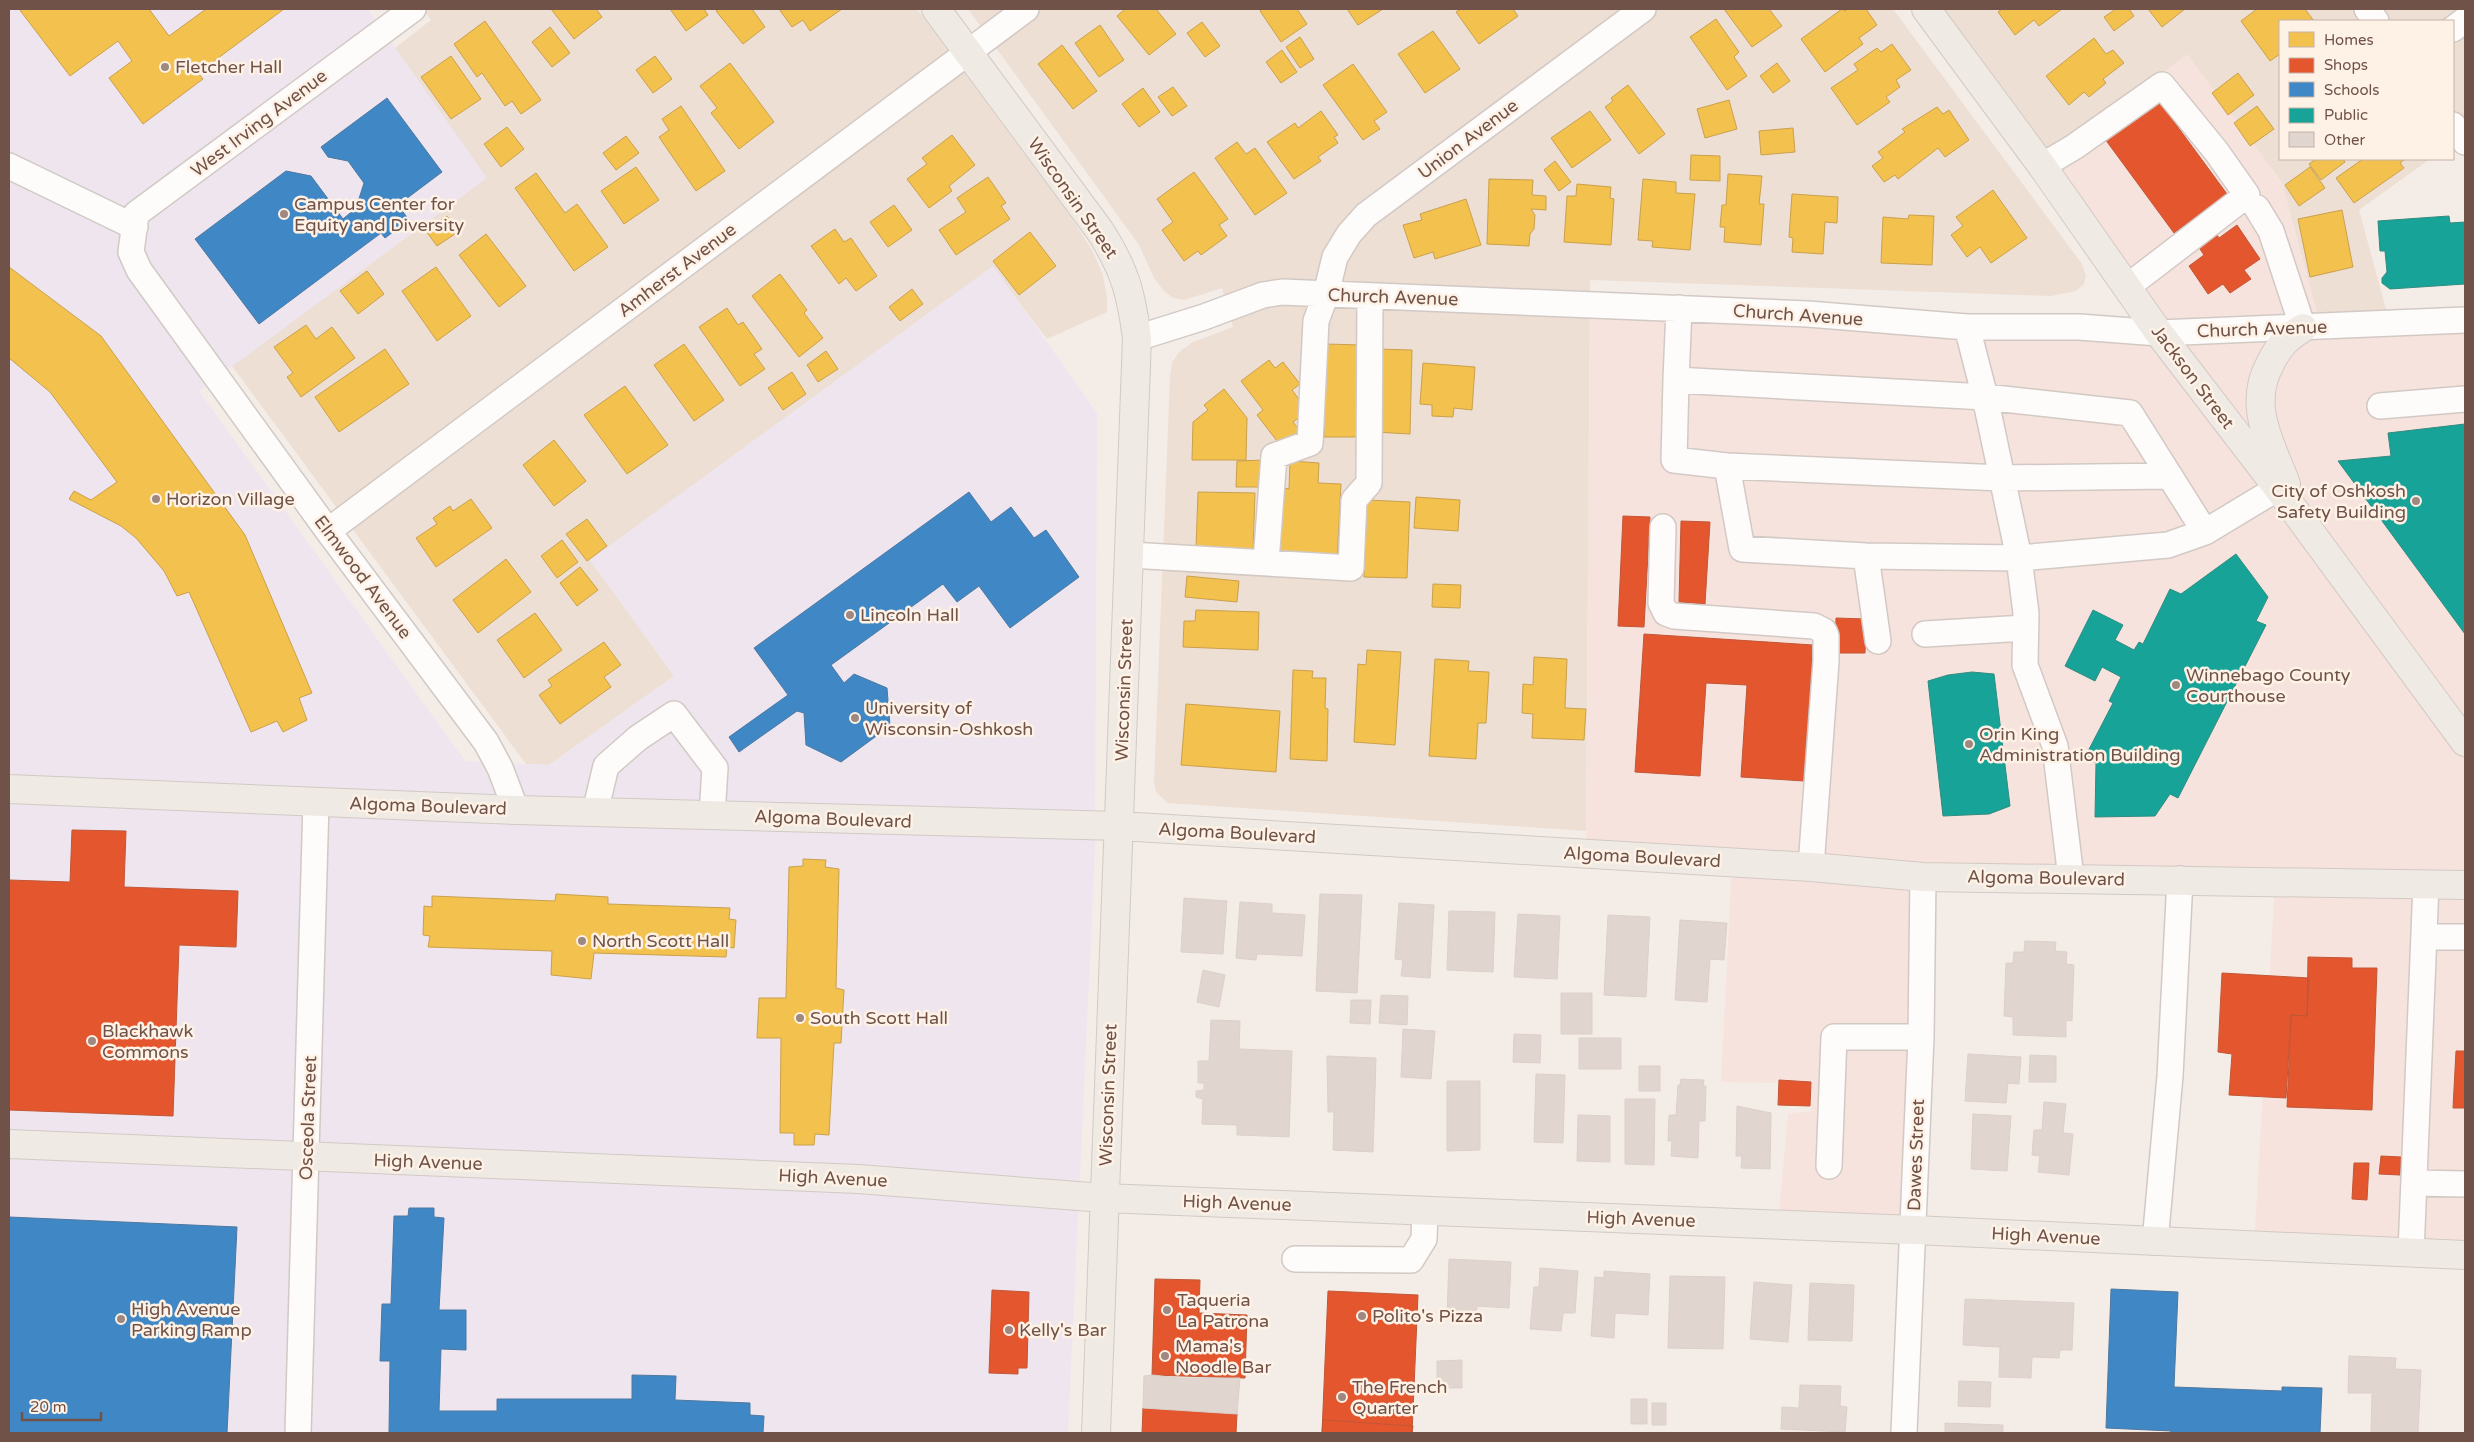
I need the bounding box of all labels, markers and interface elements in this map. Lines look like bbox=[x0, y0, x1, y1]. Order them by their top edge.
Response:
legend bbox=[2279, 20, 2454, 160]
text: Homes bbox=[2324, 31, 2374, 49]
place label: Fletcher Hall bbox=[175, 56, 282, 78]
text: Shops bbox=[2324, 56, 2368, 74]
marker: Fletcher Hall bbox=[159, 61, 171, 73]
street label: West Irving Avenue bbox=[186, 65, 332, 181]
text: Schools bbox=[2324, 81, 2380, 99]
street label: Union Avenue bbox=[1414, 94, 1522, 184]
text: Public bbox=[2324, 106, 2368, 124]
text: Other bbox=[2324, 131, 2366, 149]
street label: Wisconsin Street bbox=[1023, 133, 1123, 263]
place label: Campus Center for Equity and Diversity bbox=[294, 193, 465, 236]
marker: Campus Center for Equity and Diversity bbox=[278, 208, 290, 220]
street label: Amherst Avenue bbox=[614, 218, 740, 322]
street label: Church Avenue bbox=[1327, 284, 1459, 310]
street label: Church Avenue bbox=[1732, 299, 1864, 331]
street label: Church Avenue bbox=[2196, 316, 2328, 342]
street label: Jackson Street bbox=[2147, 321, 2239, 433]
place label: City of Oshkosh Safety Building bbox=[2271, 480, 2406, 523]
place label: Horizon Village bbox=[166, 488, 295, 510]
marker: Horizon Village bbox=[150, 493, 162, 505]
marker: City of Oshkosh Safety Building bbox=[2410, 495, 2422, 507]
street label: Elmwood Avenue bbox=[309, 511, 417, 643]
place label: Lincoln Hall bbox=[860, 604, 959, 626]
marker: Lincoln Hall bbox=[844, 609, 856, 621]
street label: Wisconsin Street bbox=[1111, 618, 1137, 762]
place label: Winnebago County Courthouse bbox=[2186, 664, 2351, 707]
marker: Winnebago County Courthouse bbox=[2170, 679, 2182, 691]
place label: University of Wisconsin-Oshkosh bbox=[865, 697, 1033, 740]
marker: University of Wisconsin-Oshkosh bbox=[849, 712, 861, 724]
place label: Orin King Administration Building bbox=[1979, 723, 2181, 766]
marker: Orin King Administration Building bbox=[1963, 738, 1975, 750]
street label: Algoma Boulevard bbox=[349, 792, 507, 820]
street label: Algoma Boulevard bbox=[754, 805, 912, 833]
street label: Algoma Boulevard bbox=[1158, 818, 1316, 848]
street label: Algoma Boulevard bbox=[1563, 842, 1721, 872]
street label: Algoma Boulevard bbox=[1967, 866, 2125, 890]
place label: North Scott Hall bbox=[592, 930, 729, 952]
marker: North Scott Hall bbox=[576, 935, 588, 947]
place label: South Scott Hall bbox=[810, 1007, 948, 1029]
marker: South Scott Hall bbox=[794, 1012, 806, 1024]
place label: Blackhawk Commons bbox=[102, 1020, 194, 1063]
street label: Wisconsin Street bbox=[1095, 1023, 1121, 1167]
marker: Blackhawk Commons bbox=[86, 1035, 98, 1047]
street label: Osceola Street bbox=[295, 1055, 321, 1181]
street label: Dawes Street bbox=[1903, 1098, 1929, 1212]
street label: High Avenue bbox=[373, 1149, 483, 1175]
street label: High Avenue bbox=[778, 1164, 888, 1192]
street label: High Avenue bbox=[1182, 1190, 1292, 1216]
street label: High Avenue bbox=[1586, 1206, 1696, 1232]
street label: High Avenue bbox=[1991, 1222, 2101, 1250]
place label: Taqueria La Patrona bbox=[1177, 1289, 1269, 1332]
place label: High Avenue Parking Ramp bbox=[131, 1298, 252, 1341]
marker: Taqueria La Patrona bbox=[1161, 1304, 1173, 1316]
place label: Polito's Pizza bbox=[1372, 1305, 1483, 1327]
marker: Polito's Pizza bbox=[1356, 1310, 1368, 1322]
marker: High Avenue Parking Ramp bbox=[115, 1313, 127, 1325]
place label: Kelly's Bar bbox=[1019, 1319, 1107, 1341]
marker: Kelly's Bar bbox=[1003, 1324, 1015, 1336]
place label: Mama's Noodle Bar bbox=[1175, 1335, 1271, 1378]
marker: Mama's Noodle Bar bbox=[1159, 1350, 1171, 1362]
place label: The French Quarter bbox=[1352, 1376, 1447, 1419]
scale bar bbox=[22, 1390, 101, 1422]
marker: The French Quarter bbox=[1336, 1391, 1348, 1403]
text: 20 m bbox=[30, 1398, 67, 1416]

